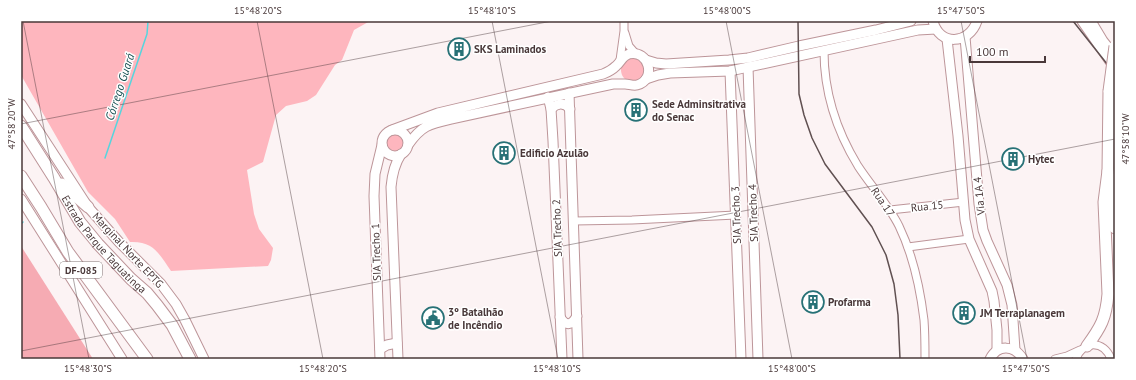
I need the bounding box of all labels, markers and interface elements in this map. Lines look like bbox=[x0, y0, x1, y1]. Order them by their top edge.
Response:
text: 15°48'20"S bbox=[234, 4, 282, 17]
text: 15°48'10"S bbox=[468, 4, 516, 17]
text: 15°48'00"S bbox=[703, 4, 751, 17]
text: 15°47'50"S bbox=[937, 4, 985, 17]
building icon: SKS Laminados bbox=[446, 36, 472, 62]
scale bar bbox=[970, 38, 1045, 64]
place label: SKS Laminados bbox=[474, 42, 546, 56]
text: 100 m bbox=[976, 44, 1009, 59]
water label: Córrego Guará bbox=[102, 51, 137, 122]
building icon: Sede Adminsitrativa do Senac bbox=[623, 97, 649, 123]
place label: Sede Adminsitrativa do Senac bbox=[652, 97, 746, 124]
text: 47°58'20"W bbox=[5, 98, 18, 150]
text: 47°58'10"W bbox=[1119, 113, 1132, 165]
building icon: Edificio Azulão bbox=[491, 140, 517, 166]
place label: Edificio Azulão bbox=[520, 146, 589, 160]
building icon: Hytec bbox=[1000, 146, 1026, 172]
place label: Hytec bbox=[1028, 152, 1055, 166]
street label: Via 1A 4 bbox=[970, 176, 988, 217]
street label: SIA Trecho 4 bbox=[745, 184, 761, 242]
street label: Rua 17 bbox=[868, 185, 898, 219]
street label: SIA Trecho 3 bbox=[728, 186, 744, 244]
street label: Estrada Parque Taguatinga bbox=[59, 193, 149, 296]
street label: Rua 15 bbox=[910, 197, 944, 215]
street label: SIA Trecho 2 bbox=[549, 199, 565, 257]
street label: Marginal Norte EPTG bbox=[89, 209, 167, 291]
street label: SIA Trecho 1 bbox=[368, 223, 384, 281]
road number: DF-085 bbox=[60, 262, 102, 278]
building icon: Profarma bbox=[800, 289, 826, 315]
place label: Profarma bbox=[828, 295, 871, 309]
building icon: JM Terraplanagem bbox=[951, 300, 977, 326]
public building icon: 3º Batalhão de Incêndio bbox=[420, 305, 446, 331]
place label: 3º Batalhão de Incêndio bbox=[448, 305, 504, 332]
place label: JM Terraplanagem bbox=[979, 306, 1065, 320]
text: 15°48'30"S bbox=[64, 362, 112, 375]
text: 15°48'20"S bbox=[299, 362, 347, 375]
text: 15°48'10"S bbox=[533, 362, 581, 375]
text: 15°48'00"S bbox=[768, 362, 816, 375]
text: 15°47'50"S bbox=[1002, 362, 1050, 375]

